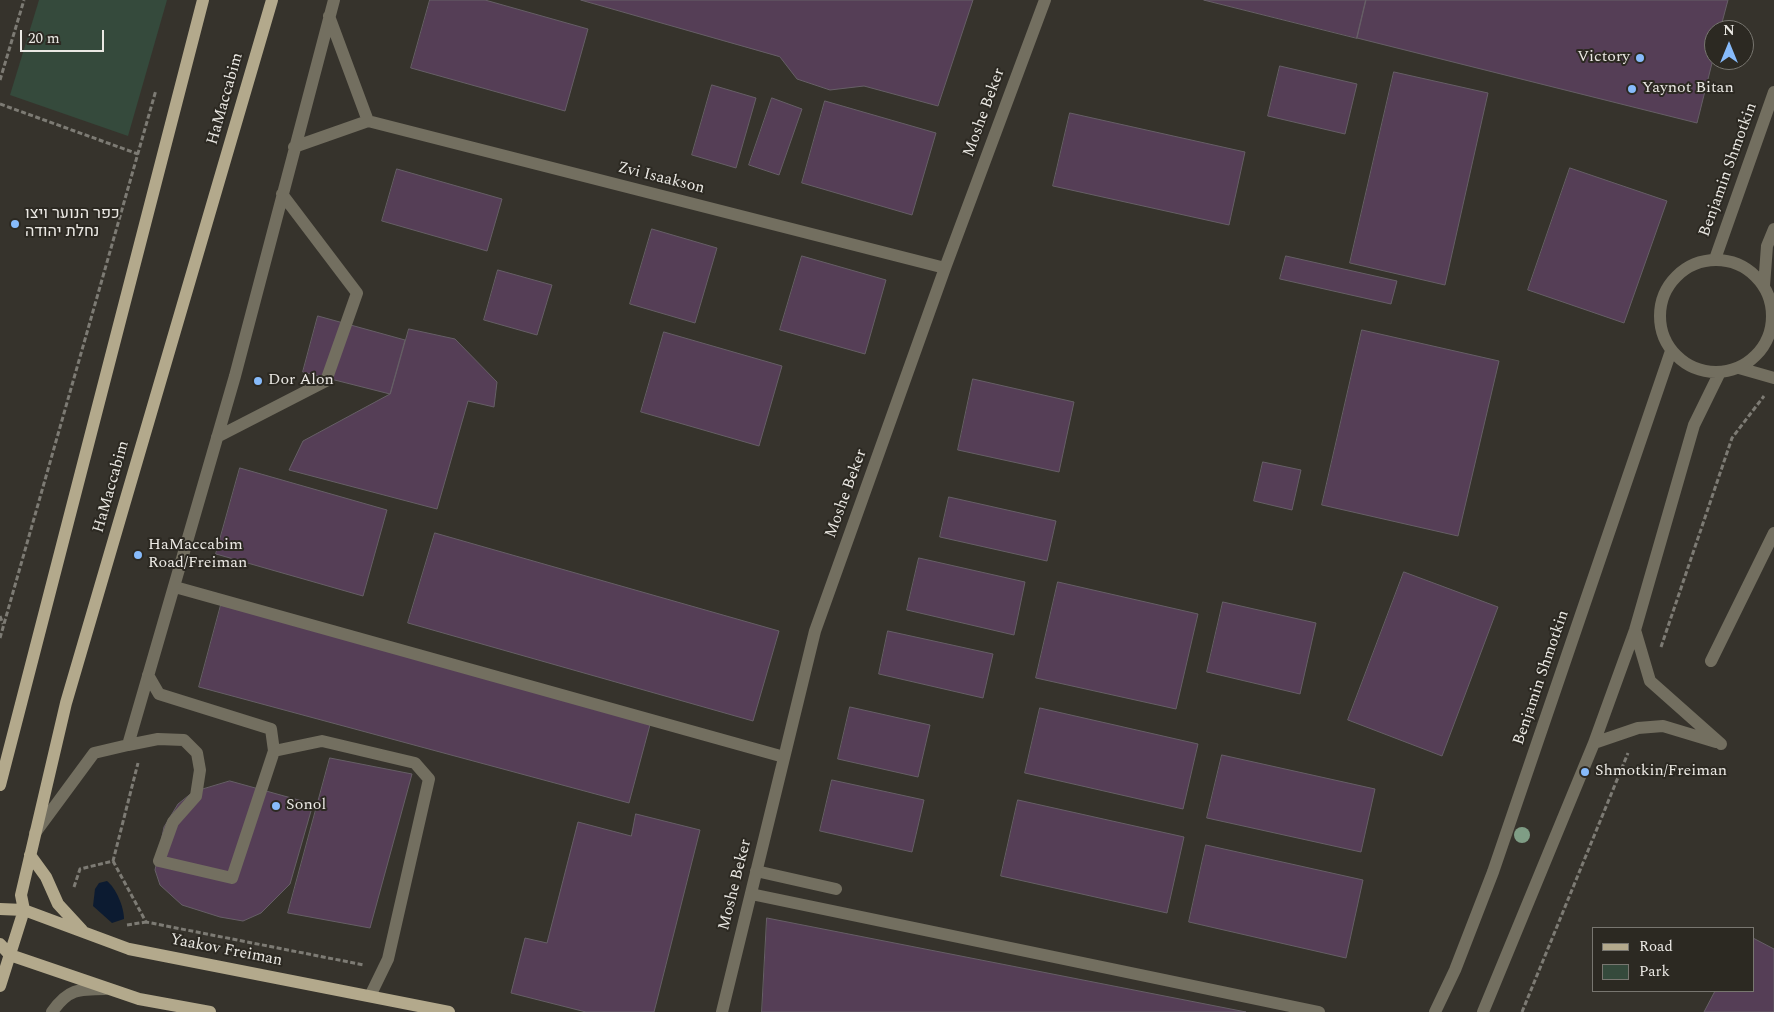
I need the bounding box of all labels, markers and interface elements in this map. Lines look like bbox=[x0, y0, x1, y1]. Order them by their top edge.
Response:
scale bar bbox=[22, 20, 106, 52]
north arrow bbox=[1704, 20, 1754, 70]
text: N bbox=[1723, 20, 1735, 41]
text: 20 m bbox=[28, 27, 60, 50]
place label: Victory bbox=[1577, 48, 1630, 68]
street label: HaMaccabim bbox=[204, 51, 248, 147]
marker: Victory bbox=[1634, 52, 1646, 64]
street label: Moshe Beker bbox=[960, 66, 1010, 160]
place label: Yaynot Bitan bbox=[1642, 79, 1734, 99]
marker: Yaynot Bitan bbox=[1626, 83, 1638, 95]
street label: Benjamin Shmotkin bbox=[1696, 100, 1762, 240]
street label: Zvi Isaakson bbox=[616, 159, 706, 199]
place label: כפר הנוער ויצו נחלת יהודה bbox=[25, 205, 120, 243]
marker: כפר הנוער ויצו נחלת יהודה bbox=[9, 218, 21, 230]
place label: Dor Alon bbox=[268, 371, 334, 391]
marker: Dor Alon bbox=[252, 375, 264, 387]
street label: HaMaccabim bbox=[90, 439, 134, 535]
street label: Moshe Beker bbox=[822, 447, 872, 541]
place label: HaMaccabim Road/Freiman bbox=[148, 536, 247, 574]
marker: HaMaccabim Road/Freiman bbox=[132, 549, 144, 561]
street label: Benjamin Shmotkin bbox=[1510, 608, 1574, 748]
place label: Shmotkin/Freiman bbox=[1595, 762, 1727, 782]
marker: Shmotkin/Freiman bbox=[1579, 766, 1591, 778]
place label: Sonol bbox=[286, 796, 326, 816]
marker: Sonol bbox=[270, 800, 282, 812]
street label: Moshe Beker bbox=[715, 838, 757, 932]
legend bbox=[1592, 927, 1754, 992]
street label: Yaakov Freiman bbox=[168, 931, 284, 971]
text: Road bbox=[1639, 935, 1673, 958]
text: Park bbox=[1639, 960, 1670, 983]

